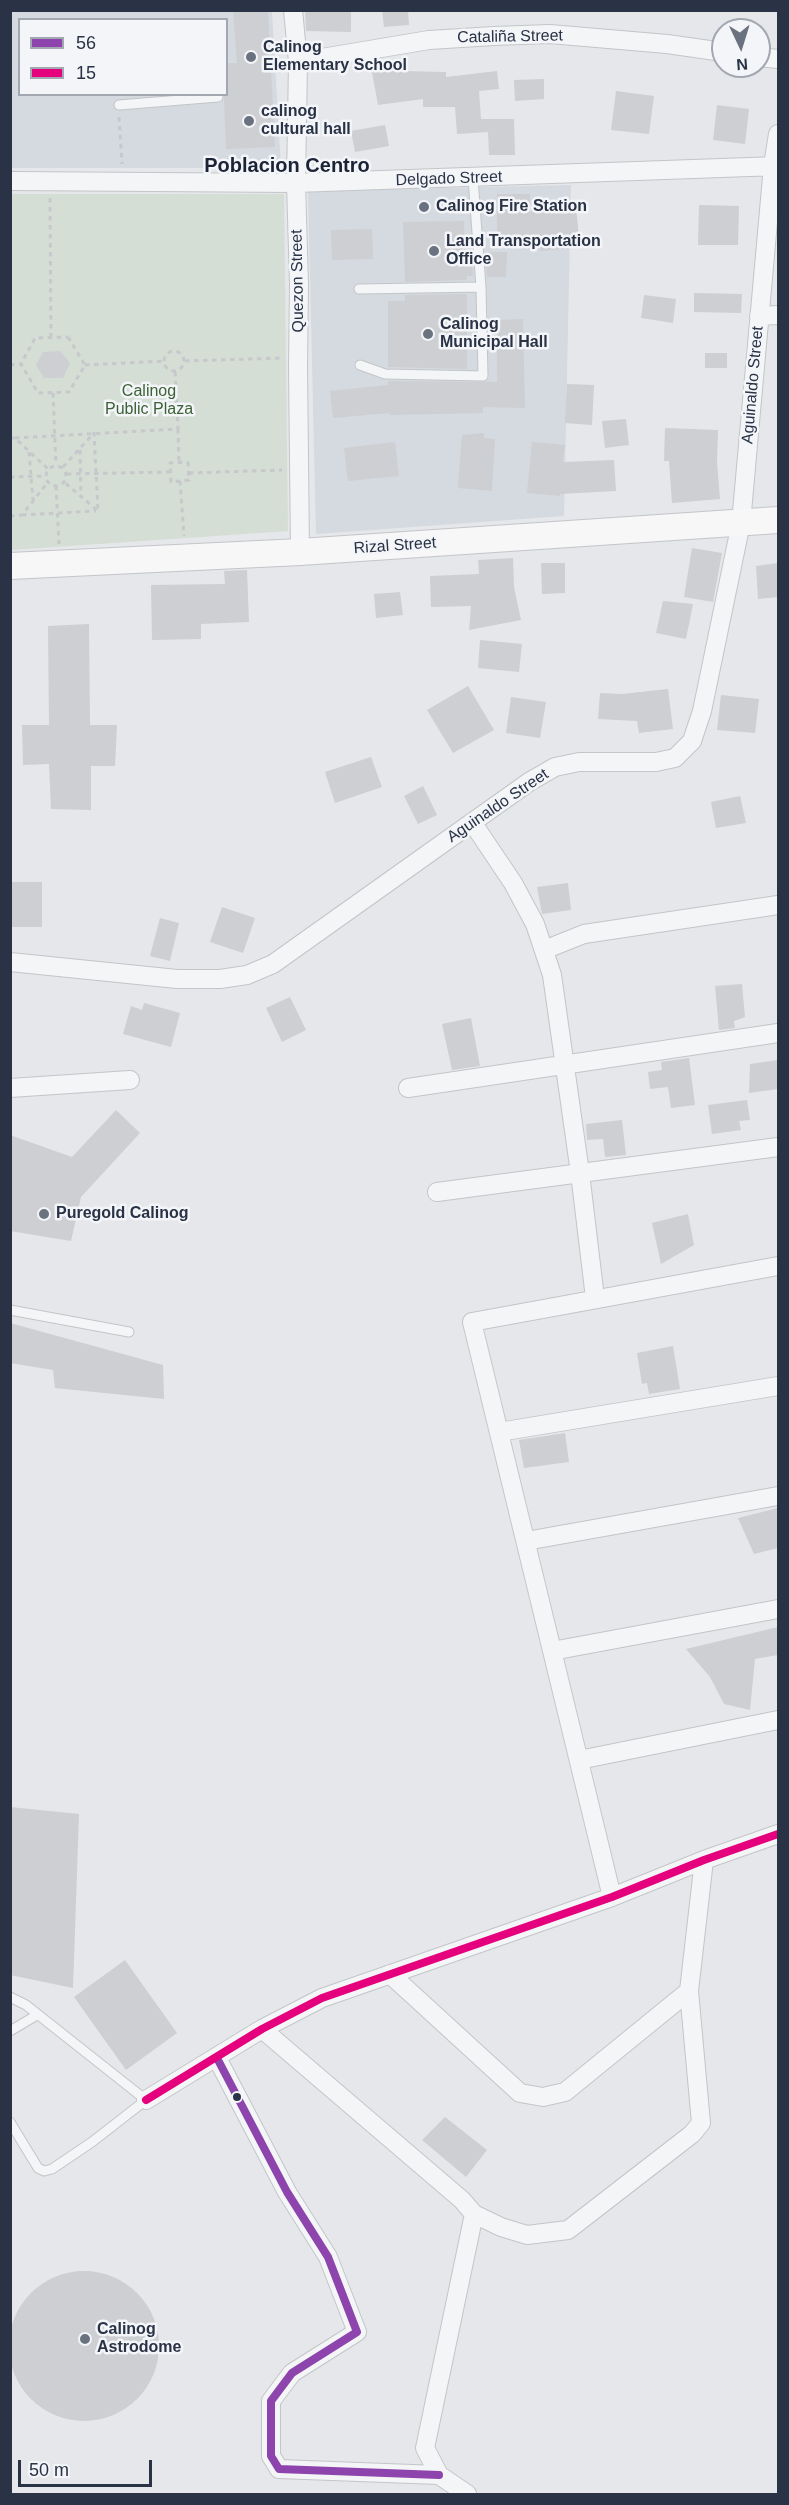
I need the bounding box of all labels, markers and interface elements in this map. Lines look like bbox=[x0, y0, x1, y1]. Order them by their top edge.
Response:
legend bbox=[18, 18, 228, 96]
north arrow bbox=[711, 18, 771, 78]
street label: Cataliña Street bbox=[457, 26, 563, 48]
text: 56 bbox=[76, 33, 96, 53]
place label: Calinog Elementary School bbox=[263, 38, 407, 76]
marker: Calinog Elementary School bbox=[244, 50, 258, 64]
text: N bbox=[736, 56, 749, 73]
text: 15 bbox=[76, 63, 96, 83]
place label: calinog cultural hall bbox=[261, 102, 351, 140]
marker: calinog cultural hall bbox=[242, 114, 256, 128]
district label: Poblacion Centro bbox=[204, 154, 370, 178]
street label: Delgado Street bbox=[395, 168, 503, 190]
place label: Calinog Fire Station bbox=[436, 197, 587, 217]
marker: Calinog Fire Station bbox=[417, 200, 431, 214]
street label: Quezon Street bbox=[288, 229, 308, 333]
place label: Land Transportation Office bbox=[446, 232, 601, 270]
marker: Land Transportation Office bbox=[427, 244, 441, 258]
place label: Calinog Municipal Hall bbox=[440, 315, 548, 353]
street label: Aguinaldo Street bbox=[738, 325, 768, 445]
marker: Calinog Municipal Hall bbox=[421, 327, 435, 341]
park label: Calinog Public Plaza bbox=[105, 382, 193, 420]
street label: Rizal Street bbox=[353, 534, 437, 558]
street label: Aguinaldo Street bbox=[444, 765, 552, 847]
place label: Puregold Calinog bbox=[56, 1204, 188, 1224]
marker: Puregold Calinog bbox=[37, 1207, 51, 1221]
unlabelled marker bbox=[231, 2091, 243, 2103]
place label: Calinog Astrodome bbox=[97, 2320, 181, 2358]
marker: Calinog Astrodome bbox=[78, 2332, 92, 2346]
scale bar bbox=[21, 2448, 154, 2486]
text: 50 m bbox=[29, 2460, 69, 2480]

